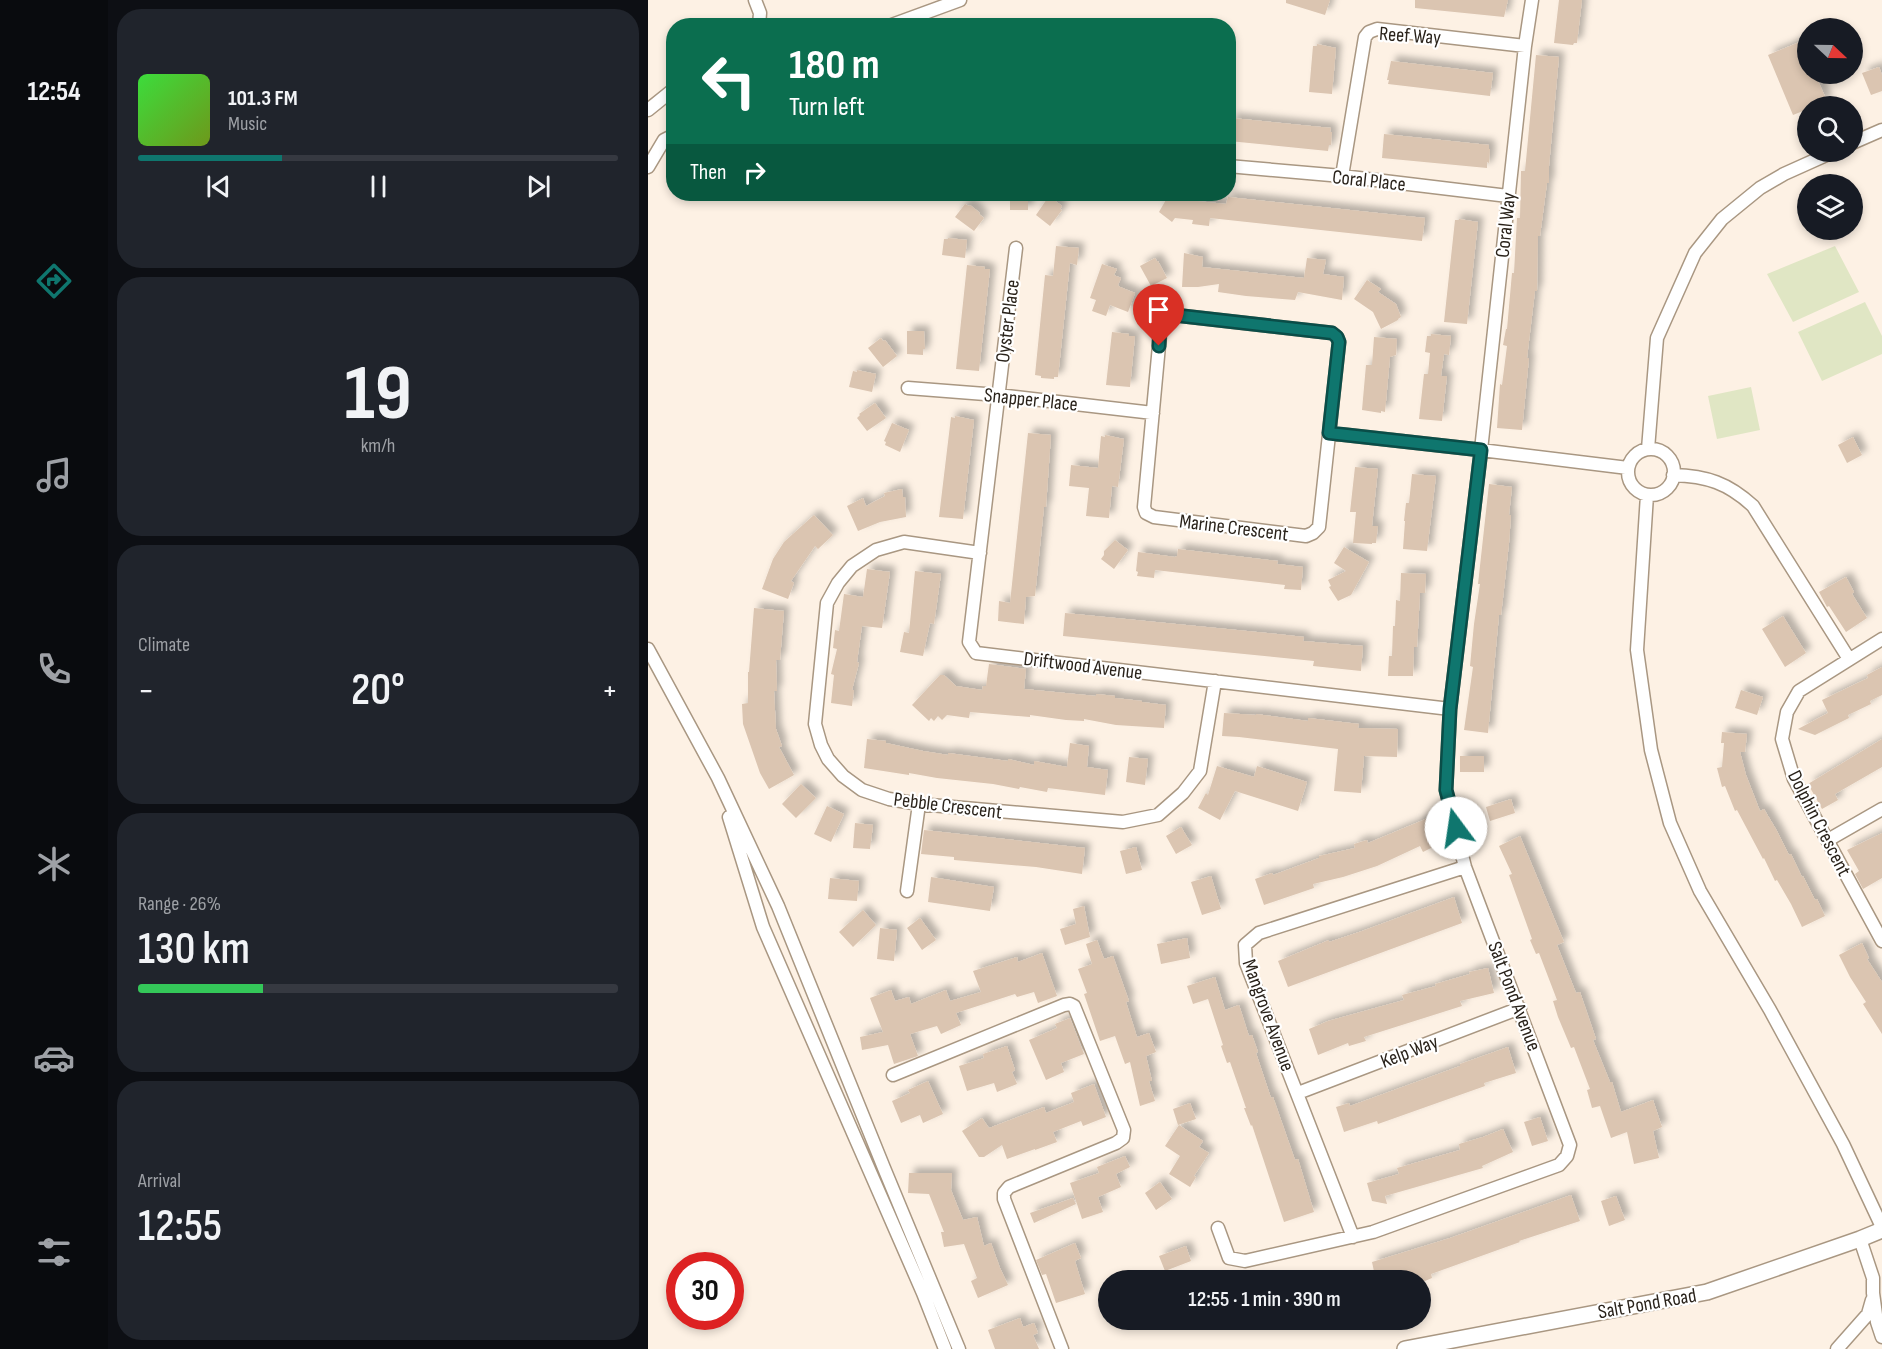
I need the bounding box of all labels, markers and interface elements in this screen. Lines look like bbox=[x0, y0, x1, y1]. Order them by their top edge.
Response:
north arrow bbox=[1797, 18, 1863, 84]
map controls bbox=[1797, 18, 1863, 240]
street label: Reef Way bbox=[1378, 22, 1442, 50]
text: 180 m bbox=[789, 40, 880, 91]
icon: left bbox=[690, 42, 768, 120]
text: 12:54 bbox=[27, 76, 81, 108]
text: 101.3 FM bbox=[228, 85, 298, 112]
text: Turn left bbox=[789, 91, 865, 123]
button: search bbox=[1797, 96, 1863, 162]
text: Music bbox=[228, 112, 267, 136]
icon: right bbox=[738, 156, 771, 189]
text: Then bbox=[690, 159, 726, 186]
street label: Coral Place bbox=[1331, 165, 1407, 197]
icon: previous bbox=[202, 170, 235, 203]
icon: pause bbox=[362, 170, 395, 203]
icon: next bbox=[522, 170, 555, 203]
button: layers bbox=[1797, 174, 1863, 240]
street label: Coral Way bbox=[1491, 191, 1521, 259]
icon: directions bbox=[33, 260, 75, 302]
street label: Oyster Place bbox=[991, 278, 1025, 364]
pin bbox=[1133, 284, 1184, 346]
icon: arrive bbox=[1142, 293, 1175, 326]
text: 19 bbox=[344, 348, 412, 441]
street label: Snapper Place bbox=[983, 383, 1079, 417]
text: km/h bbox=[361, 434, 395, 458]
icon: music bbox=[33, 454, 75, 496]
street label: Marine Crescent bbox=[1178, 509, 1290, 547]
text: Climate bbox=[138, 633, 190, 657]
street label: Driftwood Avenue bbox=[1022, 647, 1144, 685]
icon: phone bbox=[33, 648, 75, 690]
text: 20° bbox=[351, 663, 405, 718]
text: − bbox=[138, 671, 154, 711]
text: + bbox=[602, 671, 618, 711]
street label: Dolphin Crescent bbox=[1782, 767, 1856, 880]
street label: Pebble Crescent bbox=[892, 787, 1003, 825]
position arrow bbox=[1424, 796, 1488, 860]
icon: climate bbox=[33, 843, 75, 885]
text: Range · 26% bbox=[138, 892, 221, 916]
text: 130 km bbox=[138, 922, 250, 977]
street label: Salt Pond Avenue bbox=[1482, 938, 1546, 1054]
street label: Mangrove Avenue bbox=[1237, 956, 1299, 1075]
street label: Kelp Way bbox=[1377, 1030, 1442, 1074]
icon: car bbox=[33, 1037, 75, 1079]
text: Arrival bbox=[138, 1169, 181, 1193]
text: 12:55 bbox=[138, 1199, 222, 1254]
icon: filters bbox=[33, 1231, 75, 1273]
speed limit sign: 30 bbox=[666, 1252, 744, 1330]
street label: Salt Pond Road bbox=[1596, 1284, 1698, 1324]
text: 12:55 · 1 min · 390 m bbox=[1188, 1286, 1341, 1313]

